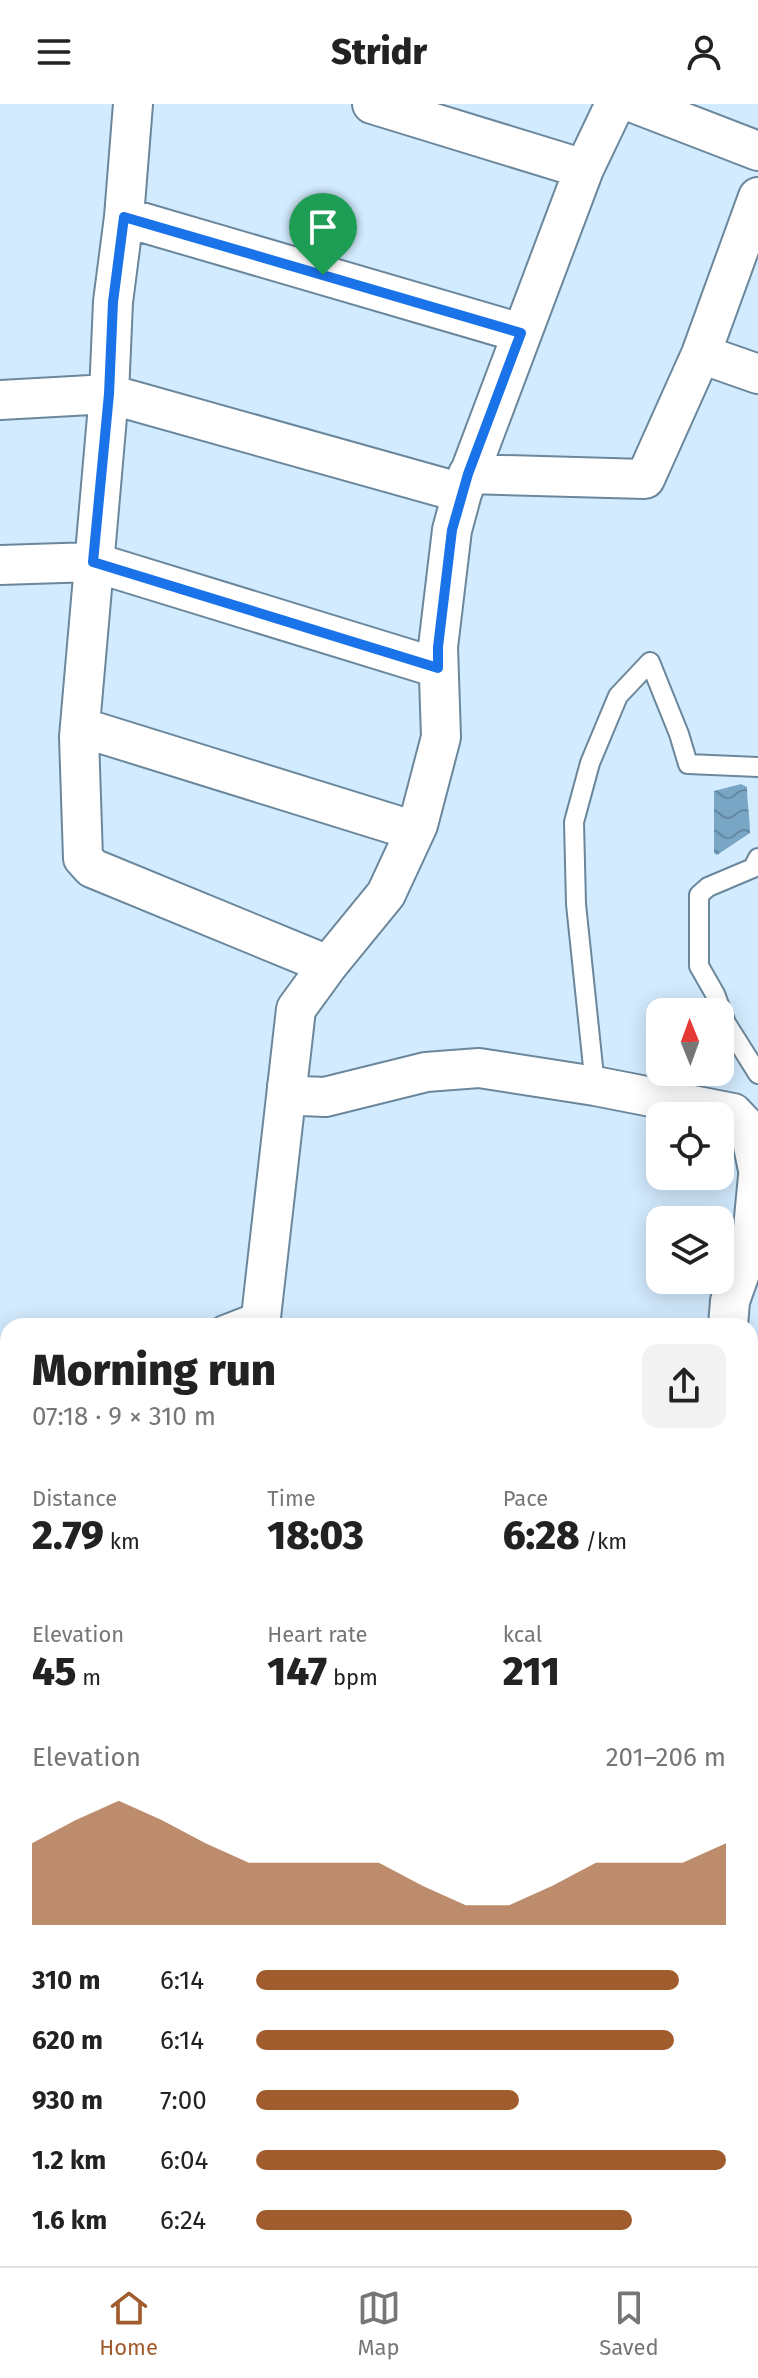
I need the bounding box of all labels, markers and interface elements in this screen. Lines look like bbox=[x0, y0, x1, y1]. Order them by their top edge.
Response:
icon: menu bbox=[32, 30, 76, 74]
text: Stridr bbox=[331, 30, 427, 74]
icon: person bbox=[682, 30, 726, 74]
pin bbox=[289, 193, 357, 275]
icon: arrive bbox=[301, 205, 345, 249]
north arrow bbox=[646, 998, 734, 1086]
map controls bbox=[646, 998, 734, 1294]
button: locate bbox=[646, 1102, 734, 1190]
button: layers bbox=[646, 1206, 734, 1294]
text: Morning run bbox=[32, 1344, 276, 1397]
button: share bbox=[642, 1344, 726, 1428]
text: 07:18 · 9 × 310 m bbox=[32, 1401, 216, 1432]
text: Distance bbox=[32, 1485, 117, 1512]
text: Time bbox=[267, 1485, 316, 1512]
text: Pace bbox=[503, 1485, 548, 1512]
text: 2.79 bbox=[32, 1512, 104, 1560]
text: 18:03 bbox=[267, 1512, 364, 1560]
text: 6:28 bbox=[503, 1512, 580, 1560]
text: km bbox=[104, 1528, 140, 1555]
text: /km bbox=[580, 1528, 627, 1555]
text: Elevation bbox=[32, 1621, 124, 1648]
text: Heart rate bbox=[267, 1621, 368, 1648]
text: kcal bbox=[503, 1621, 542, 1648]
text: 45 bbox=[32, 1648, 76, 1696]
text: 147 bbox=[267, 1648, 327, 1696]
text: 211 bbox=[503, 1648, 560, 1696]
text: m bbox=[76, 1664, 101, 1691]
text: bpm bbox=[327, 1664, 378, 1691]
text: Elevation bbox=[32, 1742, 141, 1773]
text: 201–206 m bbox=[606, 1742, 726, 1773]
text: 310 m bbox=[32, 1965, 100, 1996]
text: 6:14 bbox=[160, 1965, 204, 1996]
text: 620 m bbox=[32, 2025, 103, 2056]
text: 6:14 bbox=[160, 2025, 204, 2056]
text: 930 m bbox=[32, 2085, 103, 2116]
text: 7:00 bbox=[160, 2085, 207, 2116]
text: 1.2 km bbox=[32, 2145, 106, 2176]
text: 6:04 bbox=[160, 2145, 208, 2176]
text: 1.6 km bbox=[32, 2205, 107, 2236]
text: 6:24 bbox=[160, 2205, 206, 2236]
tab: Home bbox=[99, 2286, 158, 2361]
tab: Map bbox=[357, 2286, 401, 2361]
tab: Saved bbox=[599, 2286, 659, 2361]

